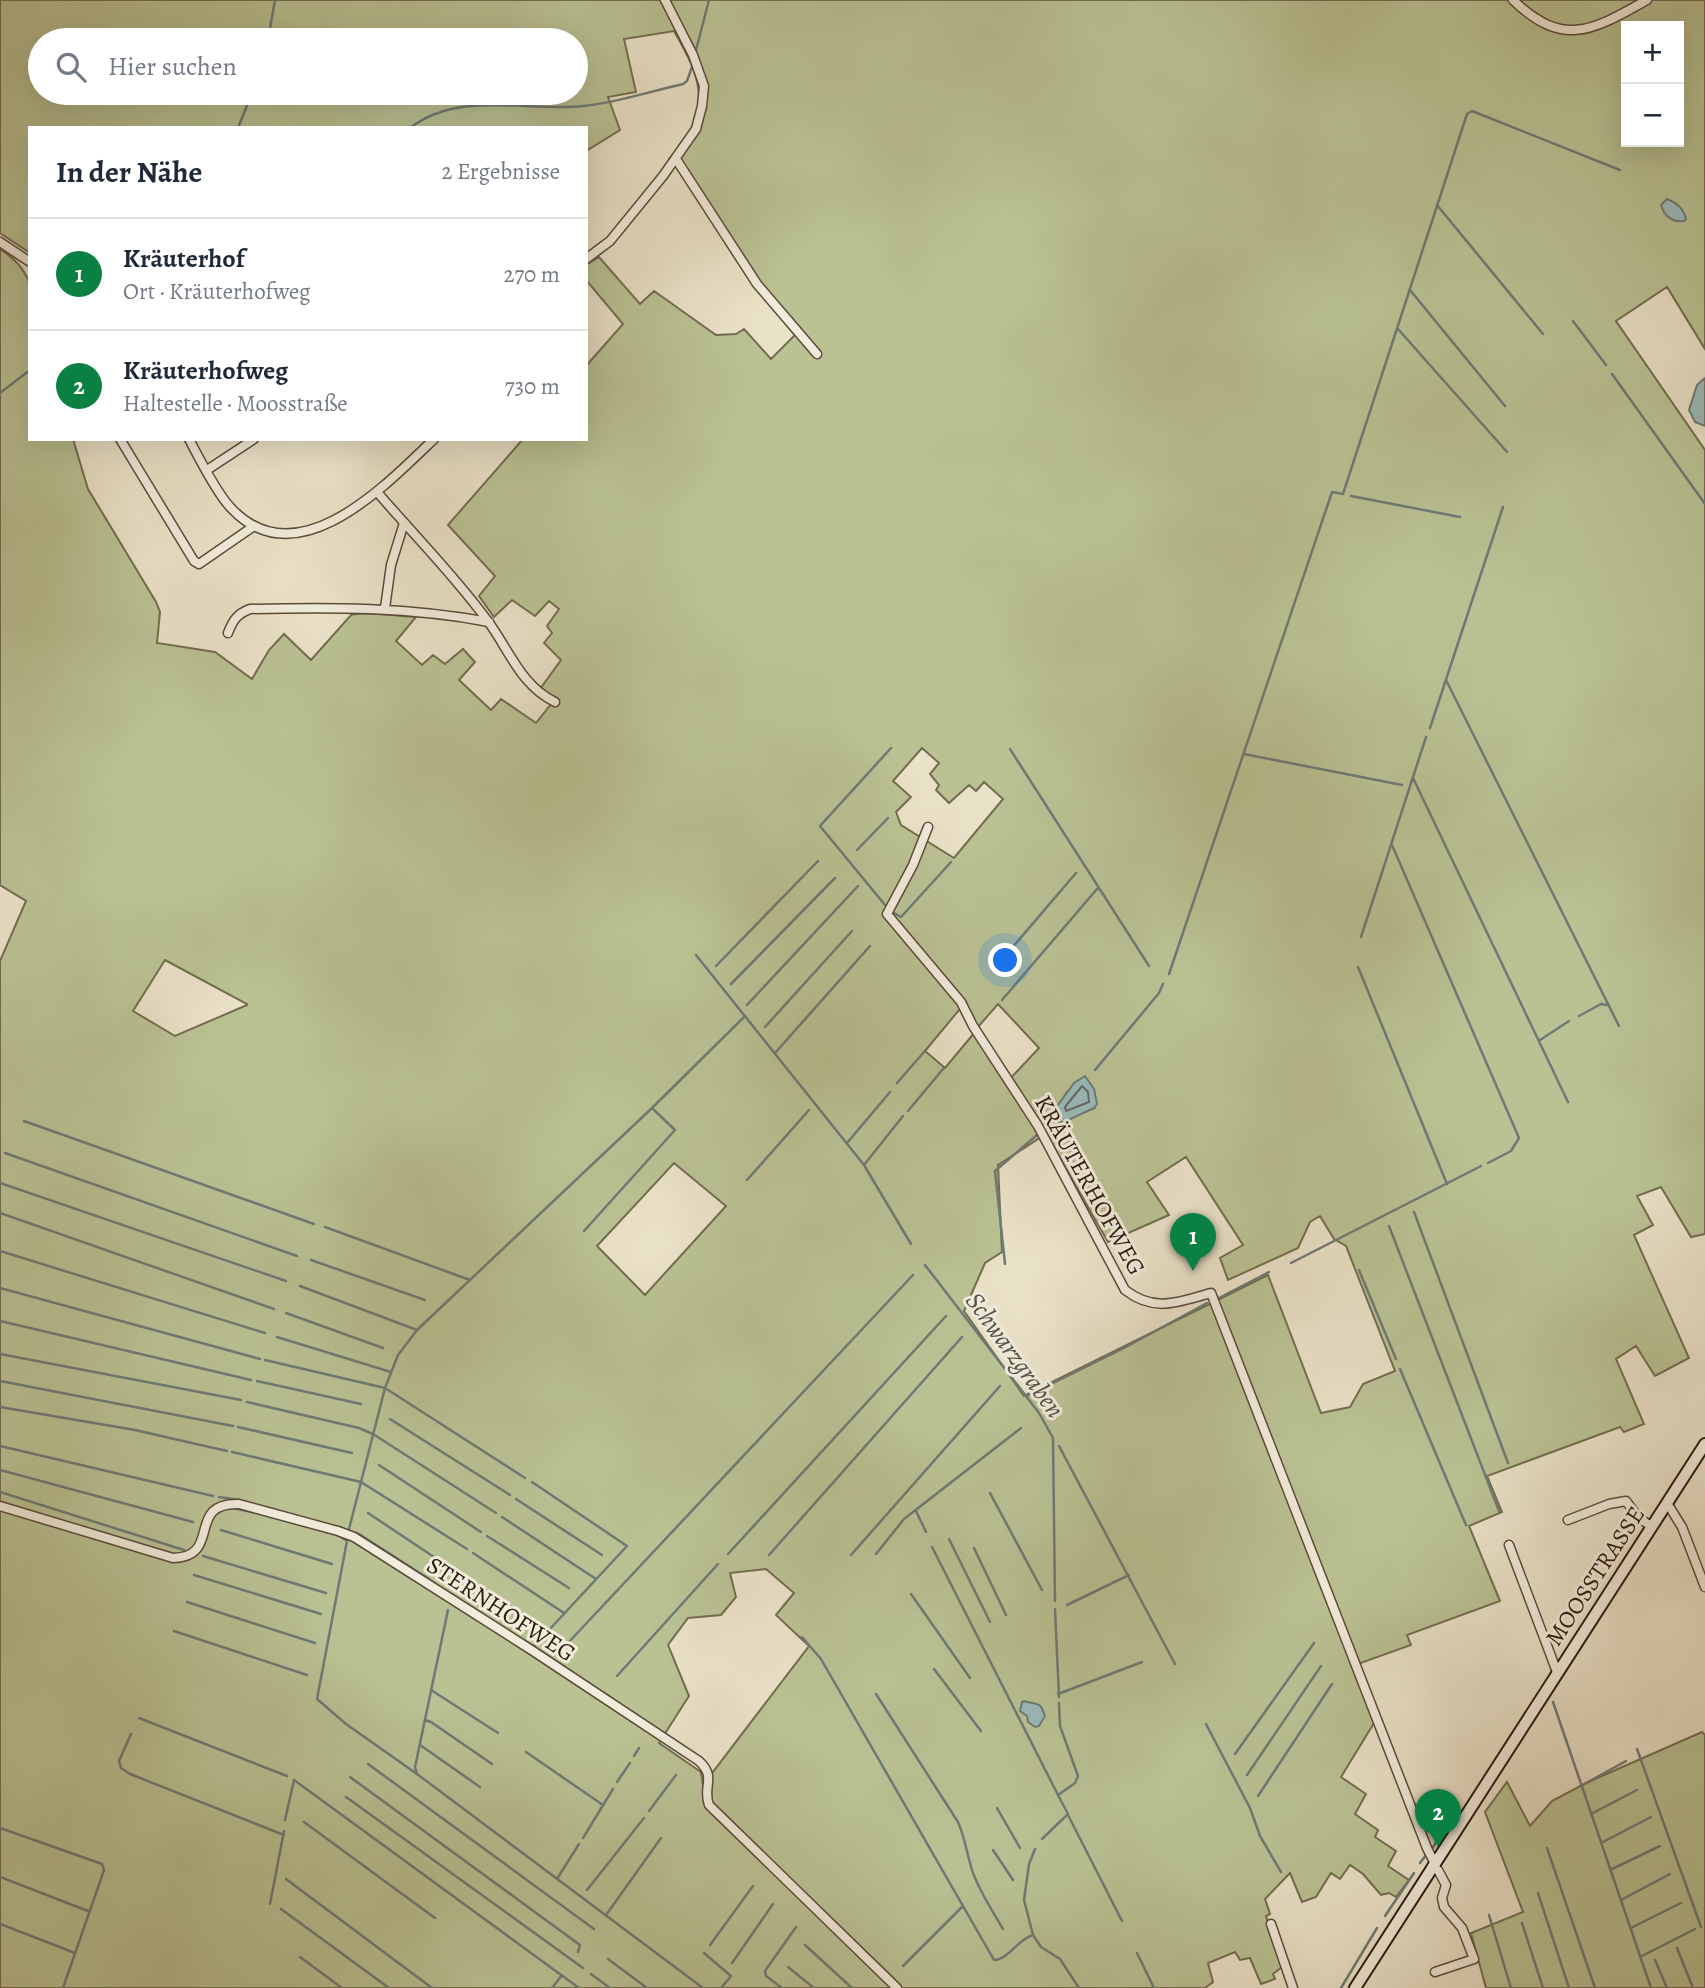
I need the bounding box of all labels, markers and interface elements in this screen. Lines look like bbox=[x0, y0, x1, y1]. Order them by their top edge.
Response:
map controls bbox=[1621, 21, 1684, 147]
button: + bbox=[1621, 21, 1684, 84]
search box bbox=[28, 28, 588, 105]
icon: search bbox=[52, 48, 90, 86]
text: Hier suchen bbox=[108, 49, 237, 84]
button: − bbox=[1621, 84, 1684, 147]
text: In der Nähe bbox=[56, 152, 202, 192]
text: 2 Ergebnisse bbox=[441, 156, 560, 187]
text: Kräuterhof bbox=[123, 241, 245, 276]
text: 1 bbox=[75, 259, 83, 290]
text: 270 m bbox=[503, 259, 560, 290]
text: Ort · Kräuterhofweg bbox=[123, 276, 311, 307]
text: Kräuterhofweg bbox=[123, 353, 288, 388]
text: 2 bbox=[73, 371, 85, 402]
text: 730 m bbox=[505, 371, 560, 402]
text: Haltestelle · Moosstraße bbox=[123, 388, 348, 419]
your location bbox=[988, 943, 1022, 977]
street label: KRÄUTERHOFWEG bbox=[1027, 1089, 1153, 1281]
pin: 1 bbox=[1170, 1213, 1216, 1271]
water label: Schwarzgraben bbox=[957, 1285, 1073, 1425]
street label: MOOSSTRASSE bbox=[1538, 1500, 1652, 1652]
street label: STERNHOFWEG bbox=[421, 1549, 581, 1669]
pin: 2 bbox=[1415, 1789, 1461, 1847]

